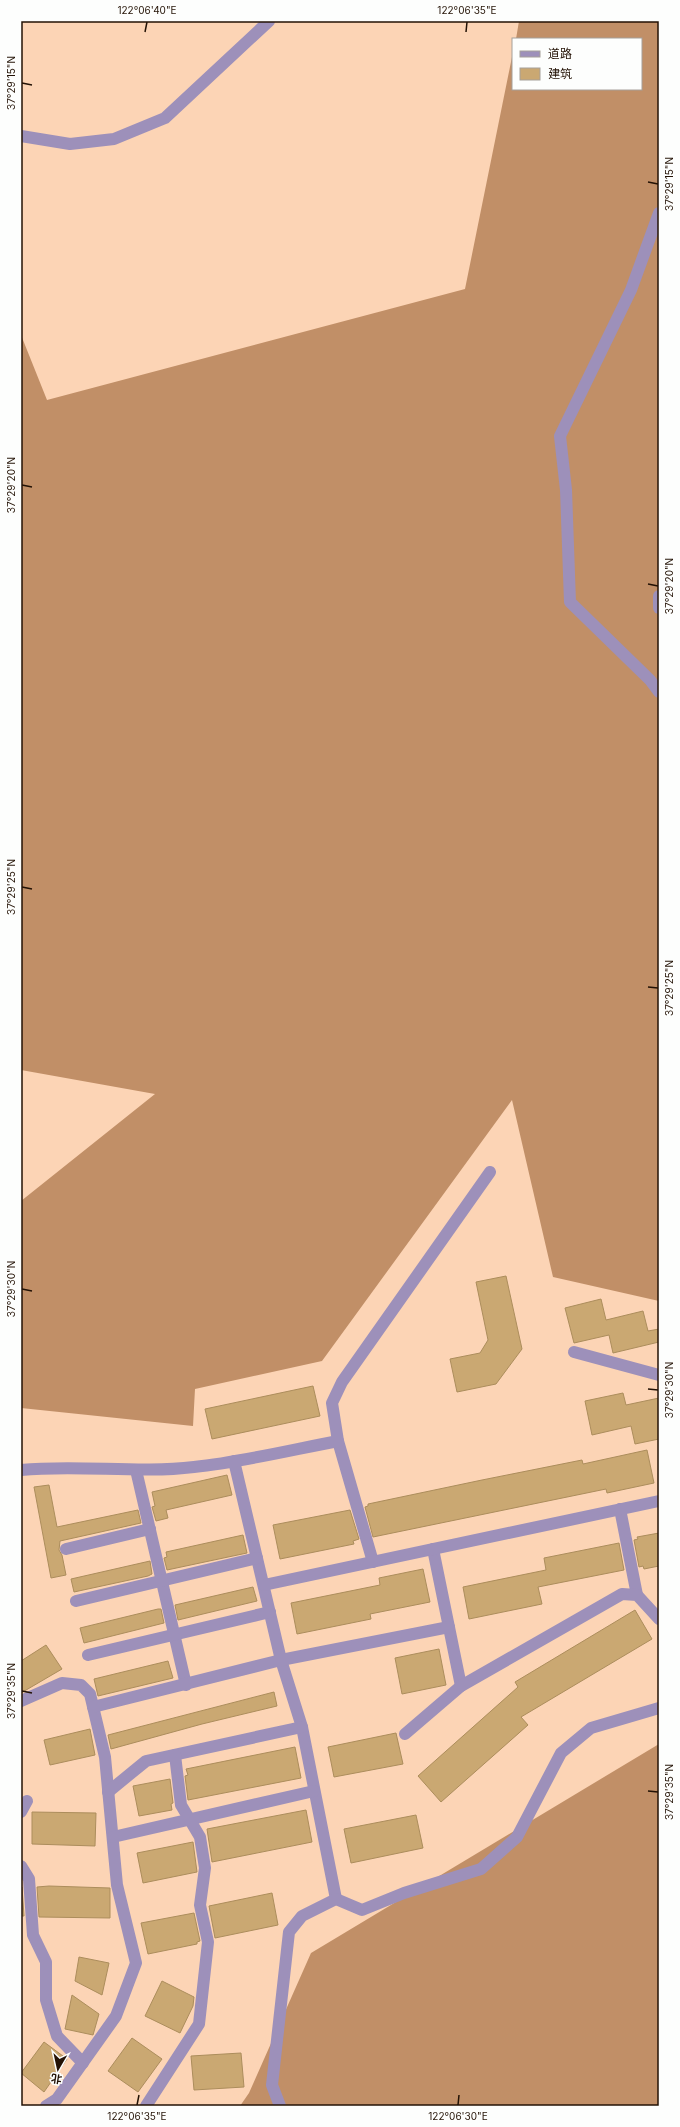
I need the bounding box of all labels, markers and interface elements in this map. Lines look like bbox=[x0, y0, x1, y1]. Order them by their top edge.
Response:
text: 122°06'40"E bbox=[117, 4, 177, 16]
text: 122°06'35"E bbox=[437, 4, 497, 16]
legend bbox=[512, 38, 642, 90]
text: 道路 bbox=[548, 46, 572, 61]
text: 37°29'15"N bbox=[5, 56, 17, 110]
text: 建筑 bbox=[548, 66, 572, 81]
text: 37°29'15"N bbox=[663, 157, 675, 211]
text: 37°29'20"N bbox=[5, 457, 17, 513]
text: 37°29'20"N bbox=[663, 558, 675, 614]
text: 37°29'25"N bbox=[5, 859, 17, 915]
text: 37°29'25"N bbox=[663, 960, 675, 1016]
text: 37°29'30"N bbox=[5, 1261, 17, 1317]
text: 37°29'30"N bbox=[663, 1362, 675, 1418]
text: 37°29'35"N bbox=[5, 1663, 17, 1719]
text: 37°29'35"N bbox=[663, 1764, 675, 1820]
north arrow bbox=[38, 2049, 78, 2089]
text: 北 bbox=[50, 2071, 63, 2087]
text: 122°06'35"E bbox=[107, 2110, 167, 2122]
text: 122°06'30"E bbox=[428, 2110, 488, 2122]

